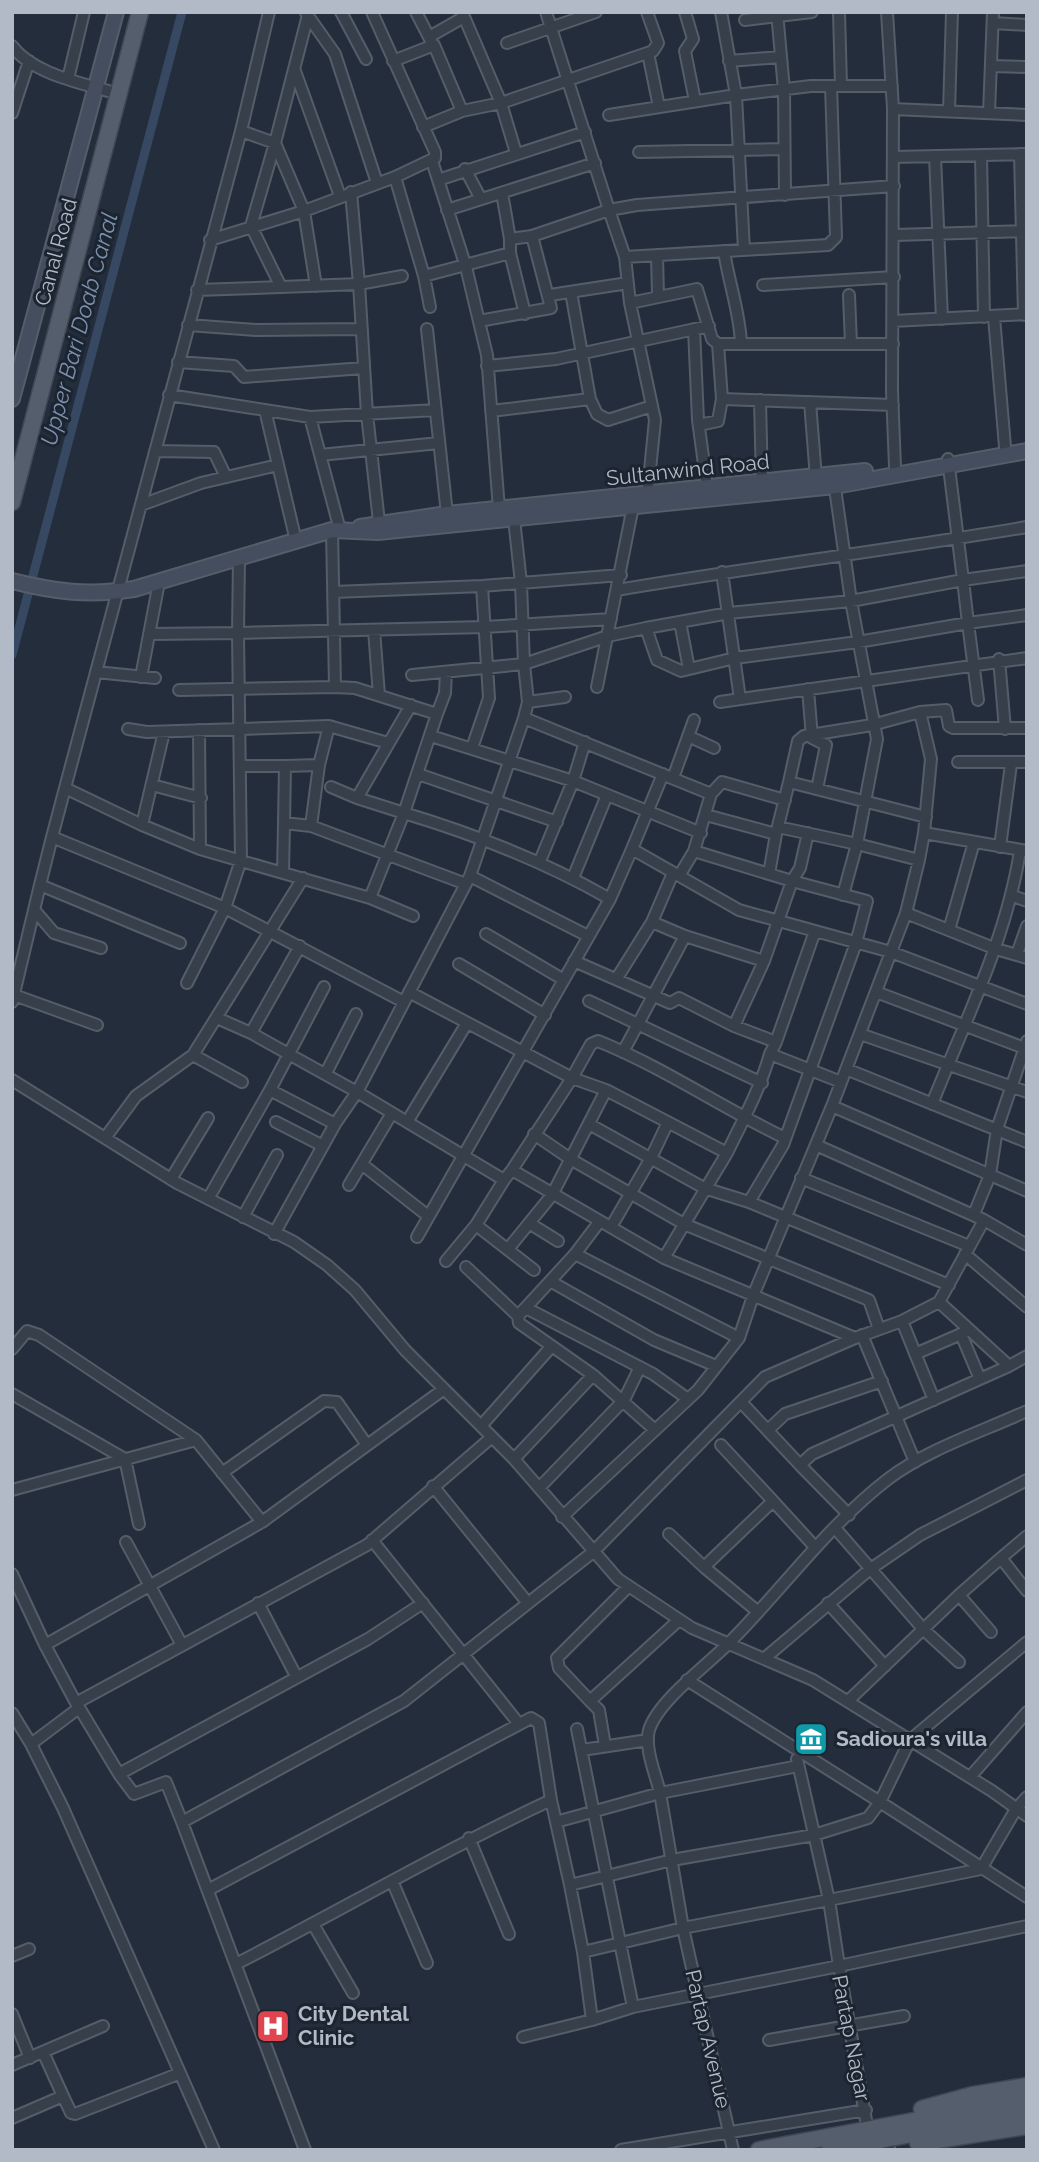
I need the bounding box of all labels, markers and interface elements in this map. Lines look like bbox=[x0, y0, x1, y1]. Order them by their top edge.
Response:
street label: Canal Road bbox=[29, 195, 82, 308]
water label: Upper Bari Doab Canal bbox=[34, 210, 123, 448]
street label: Sultanwind Road bbox=[605, 448, 771, 491]
museum icon: Sadioura's villa bbox=[792, 1720, 830, 1758]
place label: Sadioura's villa bbox=[836, 1726, 987, 1751]
street label: Partap Avenue bbox=[680, 1967, 737, 2111]
street label: Partap Nagar bbox=[827, 1973, 876, 2104]
place label: City Dental Clinic bbox=[298, 2001, 409, 2050]
hospital icon: City Dental Clinic bbox=[254, 2007, 292, 2045]

